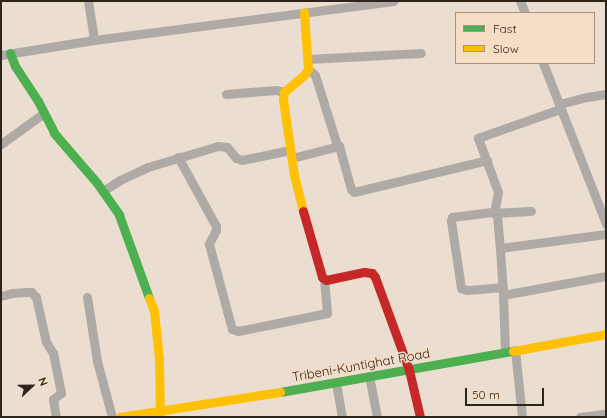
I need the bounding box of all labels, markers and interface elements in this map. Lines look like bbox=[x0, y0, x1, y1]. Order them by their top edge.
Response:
legend bbox=[455, 12, 595, 64]
text: Fast bbox=[493, 21, 517, 36]
text: Slow bbox=[493, 41, 519, 56]
street label: Tribeni-Kuntighat Road bbox=[291, 345, 431, 385]
north arrow bbox=[12, 366, 52, 406]
text: N bbox=[35, 375, 51, 388]
scale bar bbox=[467, 380, 546, 406]
text: 50 m bbox=[472, 387, 500, 402]

